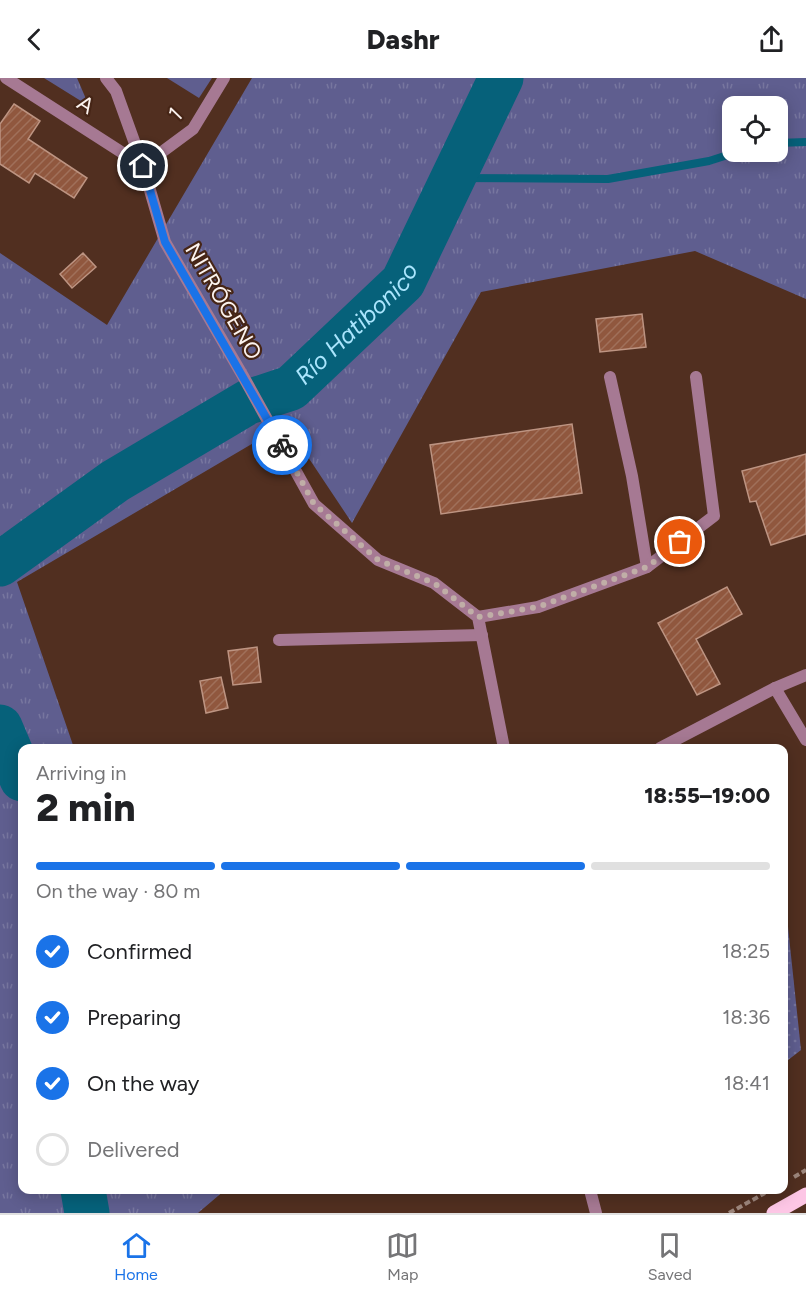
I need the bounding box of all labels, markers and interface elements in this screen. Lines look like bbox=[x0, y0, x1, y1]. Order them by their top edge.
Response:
icon: back bbox=[18, 23, 51, 56]
text: Dashr bbox=[367, 23, 439, 56]
icon: share bbox=[755, 23, 788, 56]
street label: A bbox=[72, 89, 99, 120]
map controls bbox=[722, 96, 788, 162]
button: locate bbox=[722, 96, 788, 162]
street label: 1 bbox=[162, 102, 188, 127]
pin bbox=[117, 140, 168, 191]
icon: home bbox=[126, 149, 159, 182]
street label: NITRÓGENO bbox=[179, 238, 268, 364]
water label: Río Hatibonico bbox=[289, 258, 424, 390]
courier bbox=[252, 415, 312, 475]
icon: bike bbox=[266, 429, 299, 462]
pin bbox=[654, 516, 705, 567]
icon: bag bbox=[663, 525, 696, 558]
text: Arriving in bbox=[36, 761, 126, 785]
text: 18:55–19:00 bbox=[644, 782, 770, 809]
text: 2 min bbox=[36, 784, 136, 831]
text: On the way · 80 m bbox=[36, 879, 200, 903]
icon: check bbox=[36, 935, 69, 968]
text: Confirmed bbox=[87, 938, 192, 965]
text: 18:25 bbox=[722, 939, 770, 963]
icon: check bbox=[36, 1001, 69, 1034]
text: Preparing bbox=[87, 1004, 181, 1031]
text: 18:36 bbox=[722, 1005, 770, 1029]
icon: check bbox=[36, 1067, 69, 1100]
text: On the way bbox=[87, 1070, 199, 1097]
text: 18:41 bbox=[724, 1071, 770, 1095]
text: Delivered bbox=[87, 1136, 180, 1163]
tab: Home bbox=[114, 1229, 158, 1284]
tab: Map bbox=[386, 1229, 419, 1284]
tab: Saved bbox=[648, 1229, 692, 1284]

